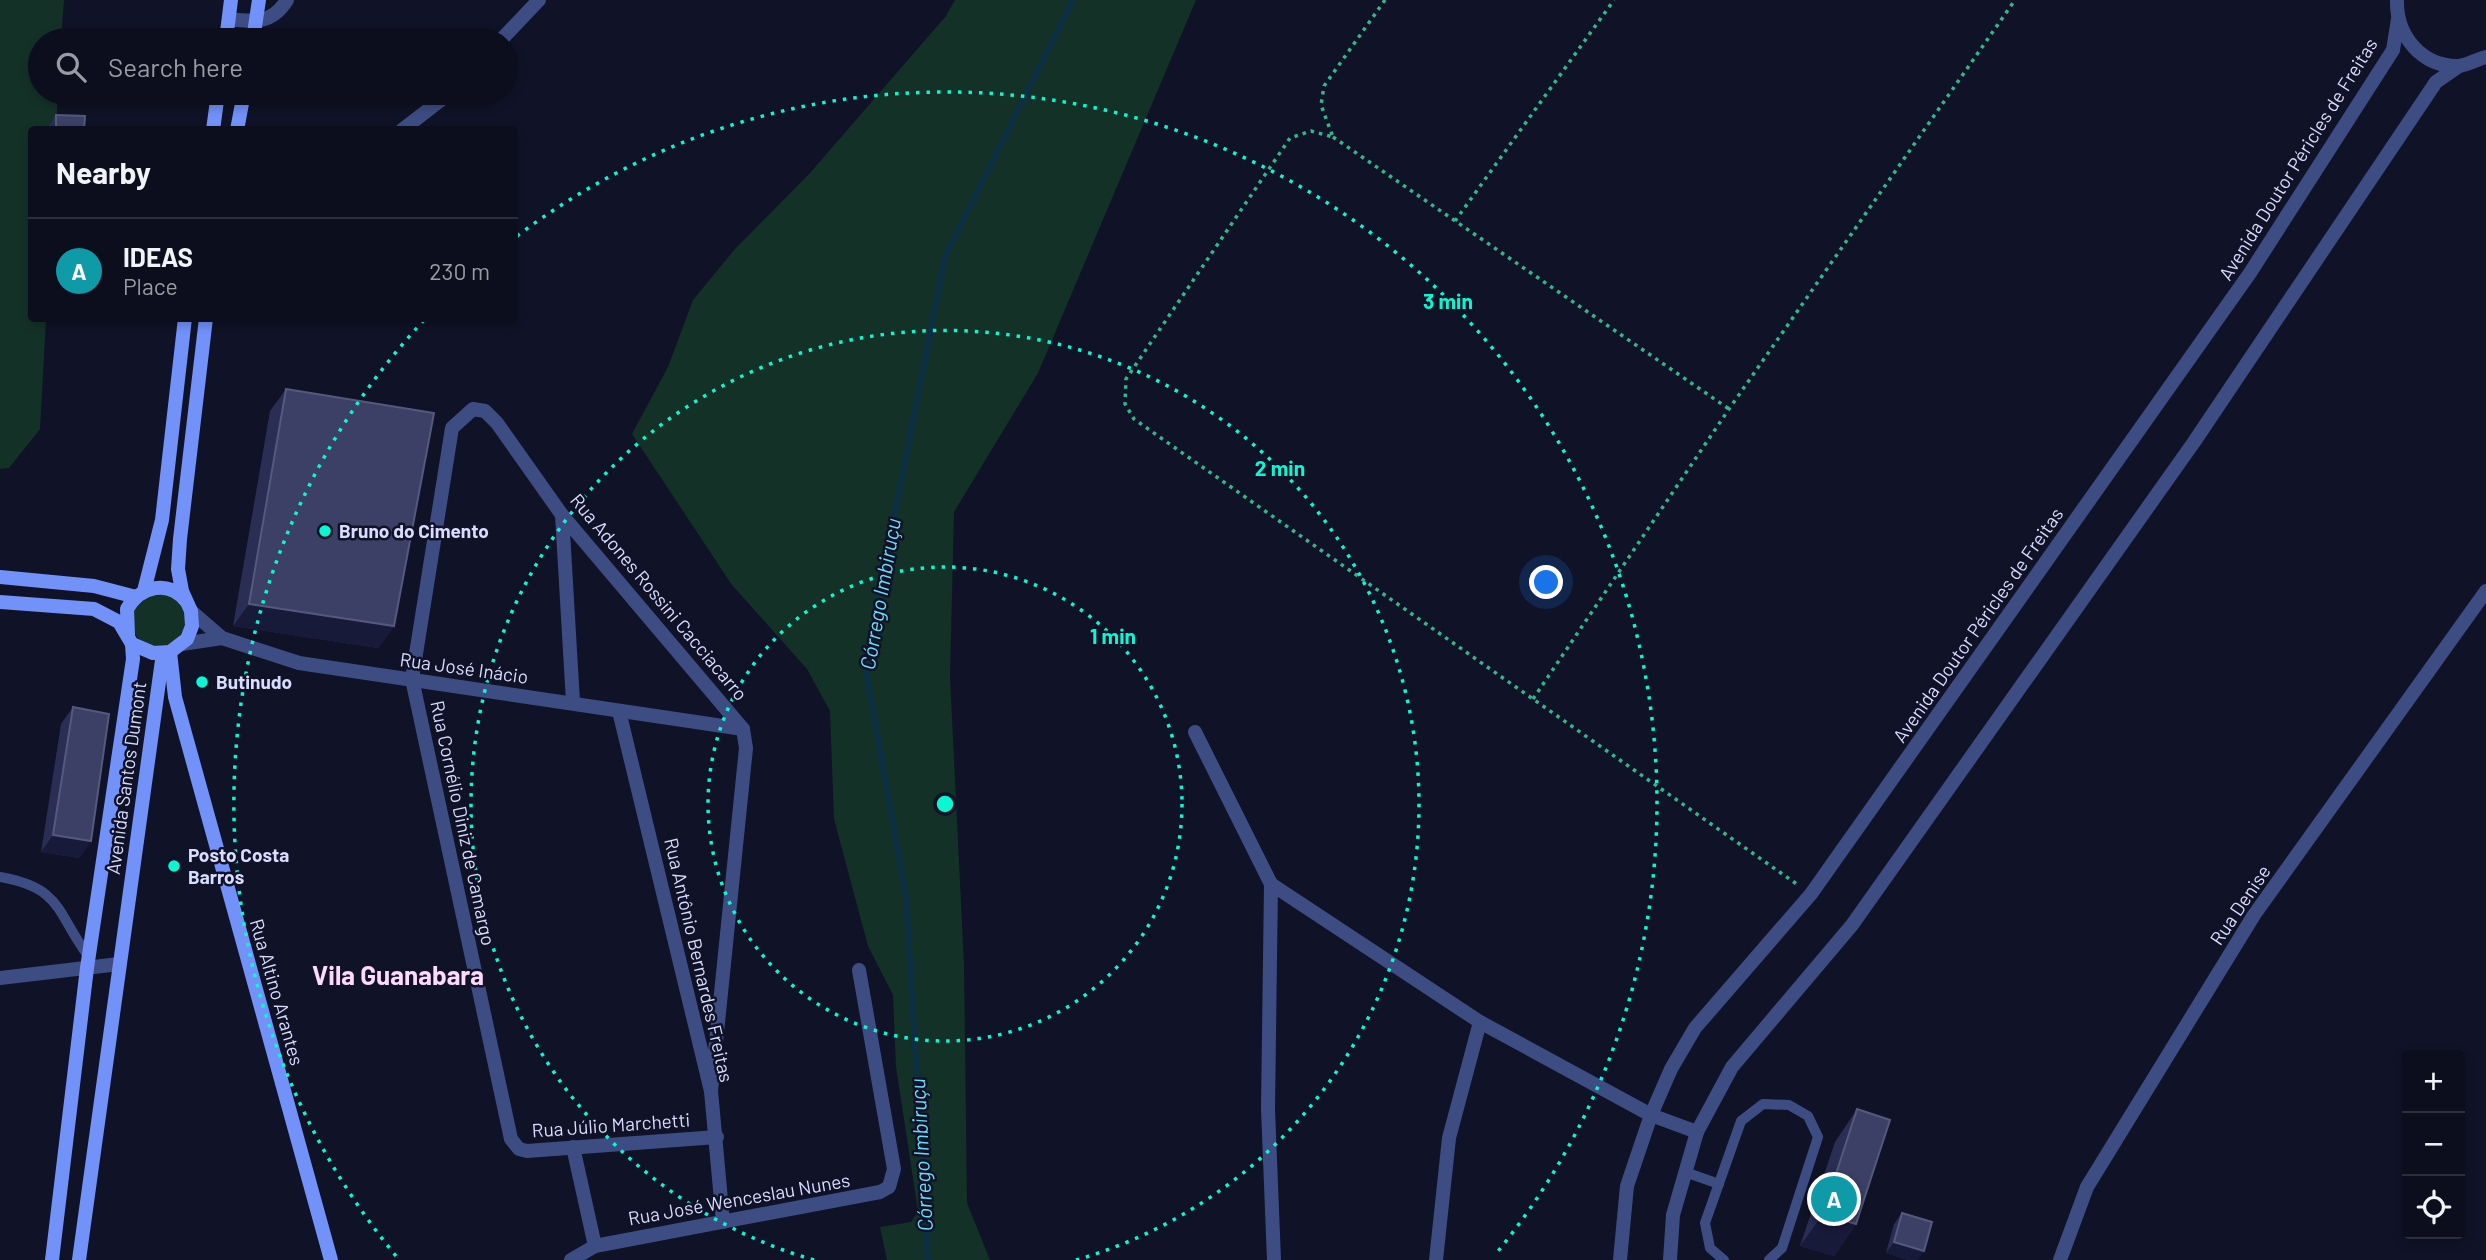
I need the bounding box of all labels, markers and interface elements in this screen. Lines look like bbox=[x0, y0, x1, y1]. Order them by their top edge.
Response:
search box bbox=[28, 28, 518, 105]
street label: Avenida Doutor Péricles de Freitas bbox=[2213, 33, 2382, 284]
icon: search bbox=[52, 48, 90, 86]
text: Search here bbox=[108, 51, 243, 82]
text: Nearby bbox=[56, 154, 151, 190]
text: IDEAS bbox=[123, 241, 193, 272]
text: A bbox=[71, 257, 87, 285]
text: 230 m bbox=[429, 257, 490, 285]
text: Place bbox=[123, 272, 178, 300]
text: 3 min bbox=[1423, 288, 1473, 313]
text: 2 min bbox=[1255, 455, 1305, 480]
street label: Rua Adones Rossini Cacciacarro bbox=[566, 489, 753, 705]
street label: Avenida Doutor Péricles de Freitas bbox=[1888, 503, 2068, 746]
water label: Córrego Imbiruçu bbox=[854, 516, 905, 671]
place label: Bruno do Cimento bbox=[339, 519, 489, 542]
marker: Bruno do Cimento bbox=[317, 523, 333, 539]
your location bbox=[1529, 565, 1563, 599]
text: 1 min bbox=[1090, 623, 1136, 648]
street label: Rua José Inácio bbox=[398, 647, 530, 688]
place label: Butinudo bbox=[216, 670, 292, 693]
marker: Butinudo bbox=[194, 674, 210, 690]
street label: Avenida Santos Dumont bbox=[101, 680, 150, 876]
street label: Rua Cornélio Diniz de Camargo bbox=[426, 698, 501, 947]
centre of rings bbox=[933, 792, 957, 816]
street label: Rua Antônio Bernardes Freitas bbox=[660, 835, 739, 1084]
place label: Posto Costa Barros bbox=[188, 843, 289, 888]
marker: Posto Costa Barros bbox=[166, 858, 182, 874]
street label: Rua Denise bbox=[2204, 860, 2275, 949]
street label: Rua Altino Arantes bbox=[246, 916, 309, 1068]
district label: Vila Guanabara bbox=[312, 959, 484, 990]
map controls bbox=[2402, 1050, 2465, 1239]
button: + bbox=[2402, 1050, 2465, 1113]
water label: Córrego Imbiruçu bbox=[904, 1078, 937, 1232]
street label: Rua Júlio Marchetti bbox=[531, 1107, 691, 1142]
button: − bbox=[2402, 1113, 2465, 1176]
street label: Rua José Wenceslau Nunes bbox=[626, 1168, 852, 1229]
pin: A bbox=[1811, 1173, 1857, 1225]
button: locate bbox=[2402, 1176, 2465, 1239]

